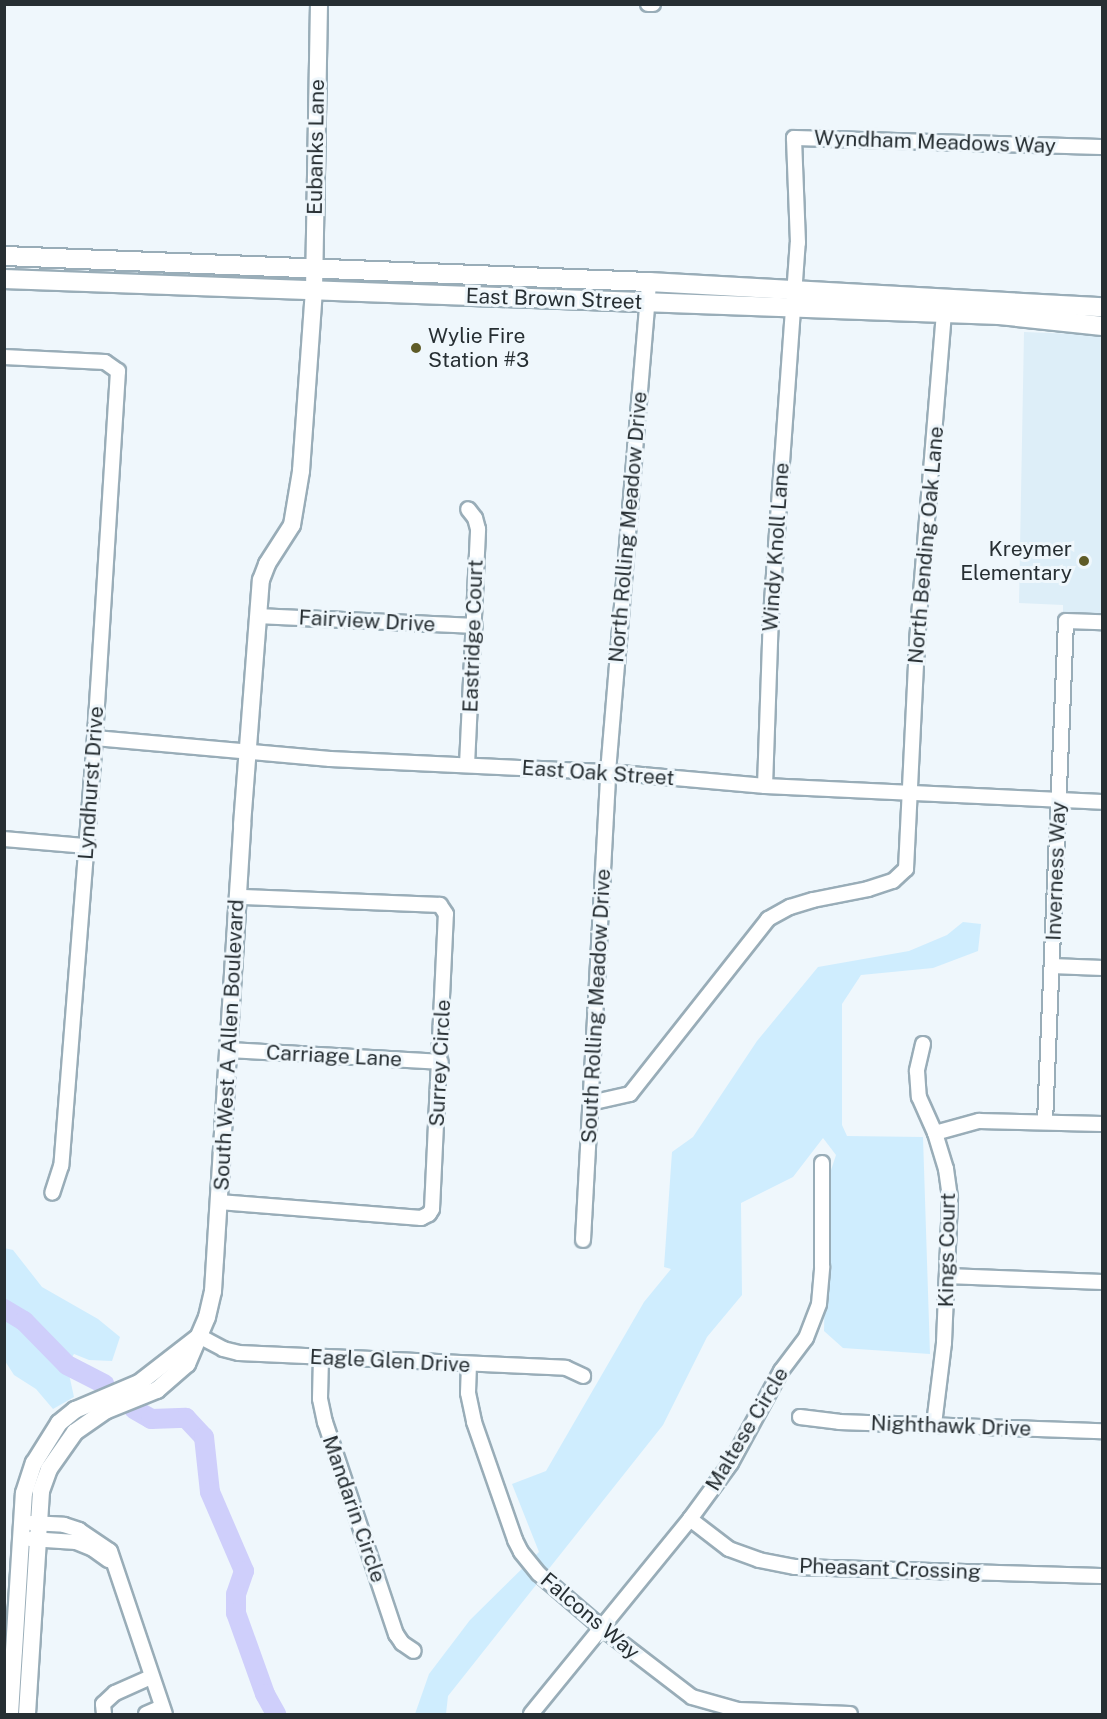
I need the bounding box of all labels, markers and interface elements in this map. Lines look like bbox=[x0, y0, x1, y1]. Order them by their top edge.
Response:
street label: Eubanks Lane bbox=[302, 79, 330, 215]
street label: Wyndham Meadows Way bbox=[813, 125, 1057, 159]
street label: East Brown Street bbox=[465, 283, 643, 315]
place label: Wylie Fire Station #3 bbox=[428, 323, 529, 373]
marker: Wylie Fire Station #3 bbox=[409, 341, 423, 355]
street label: North Rolling Meadow Drive bbox=[604, 390, 652, 664]
street label: North Bending Oak Lane bbox=[903, 425, 949, 665]
street label: Windy Knoll Lane bbox=[758, 462, 794, 632]
place label: Kreymer Elementary bbox=[960, 536, 1072, 586]
marker: Kreymer Elementary bbox=[1077, 554, 1091, 568]
street label: Eastridge Court bbox=[458, 559, 488, 713]
street label: Fairview Drive bbox=[298, 605, 436, 637]
street label: Lyndhurst Drive bbox=[73, 705, 109, 861]
street label: East Oak Street bbox=[521, 755, 675, 791]
street label: Inverness Way bbox=[1041, 801, 1071, 941]
street label: South Rolling Meadow Drive bbox=[576, 868, 616, 1144]
street label: South West A Allen Boulevard bbox=[209, 898, 249, 1192]
street label: Surrey Circle bbox=[424, 999, 456, 1127]
street label: Carriage Lane bbox=[265, 1040, 403, 1072]
street label: Kings Court bbox=[933, 1192, 961, 1308]
street label: Eagle Glen Drive bbox=[309, 1344, 471, 1378]
street label: Maltese Circle bbox=[700, 1363, 794, 1495]
street label: Nighthawk Drive bbox=[870, 1411, 1032, 1441]
street label: Mandarin Circle bbox=[317, 1432, 391, 1586]
street label: Pheasant Crossing bbox=[799, 1553, 981, 1585]
street label: Falcons Way bbox=[535, 1567, 645, 1665]

